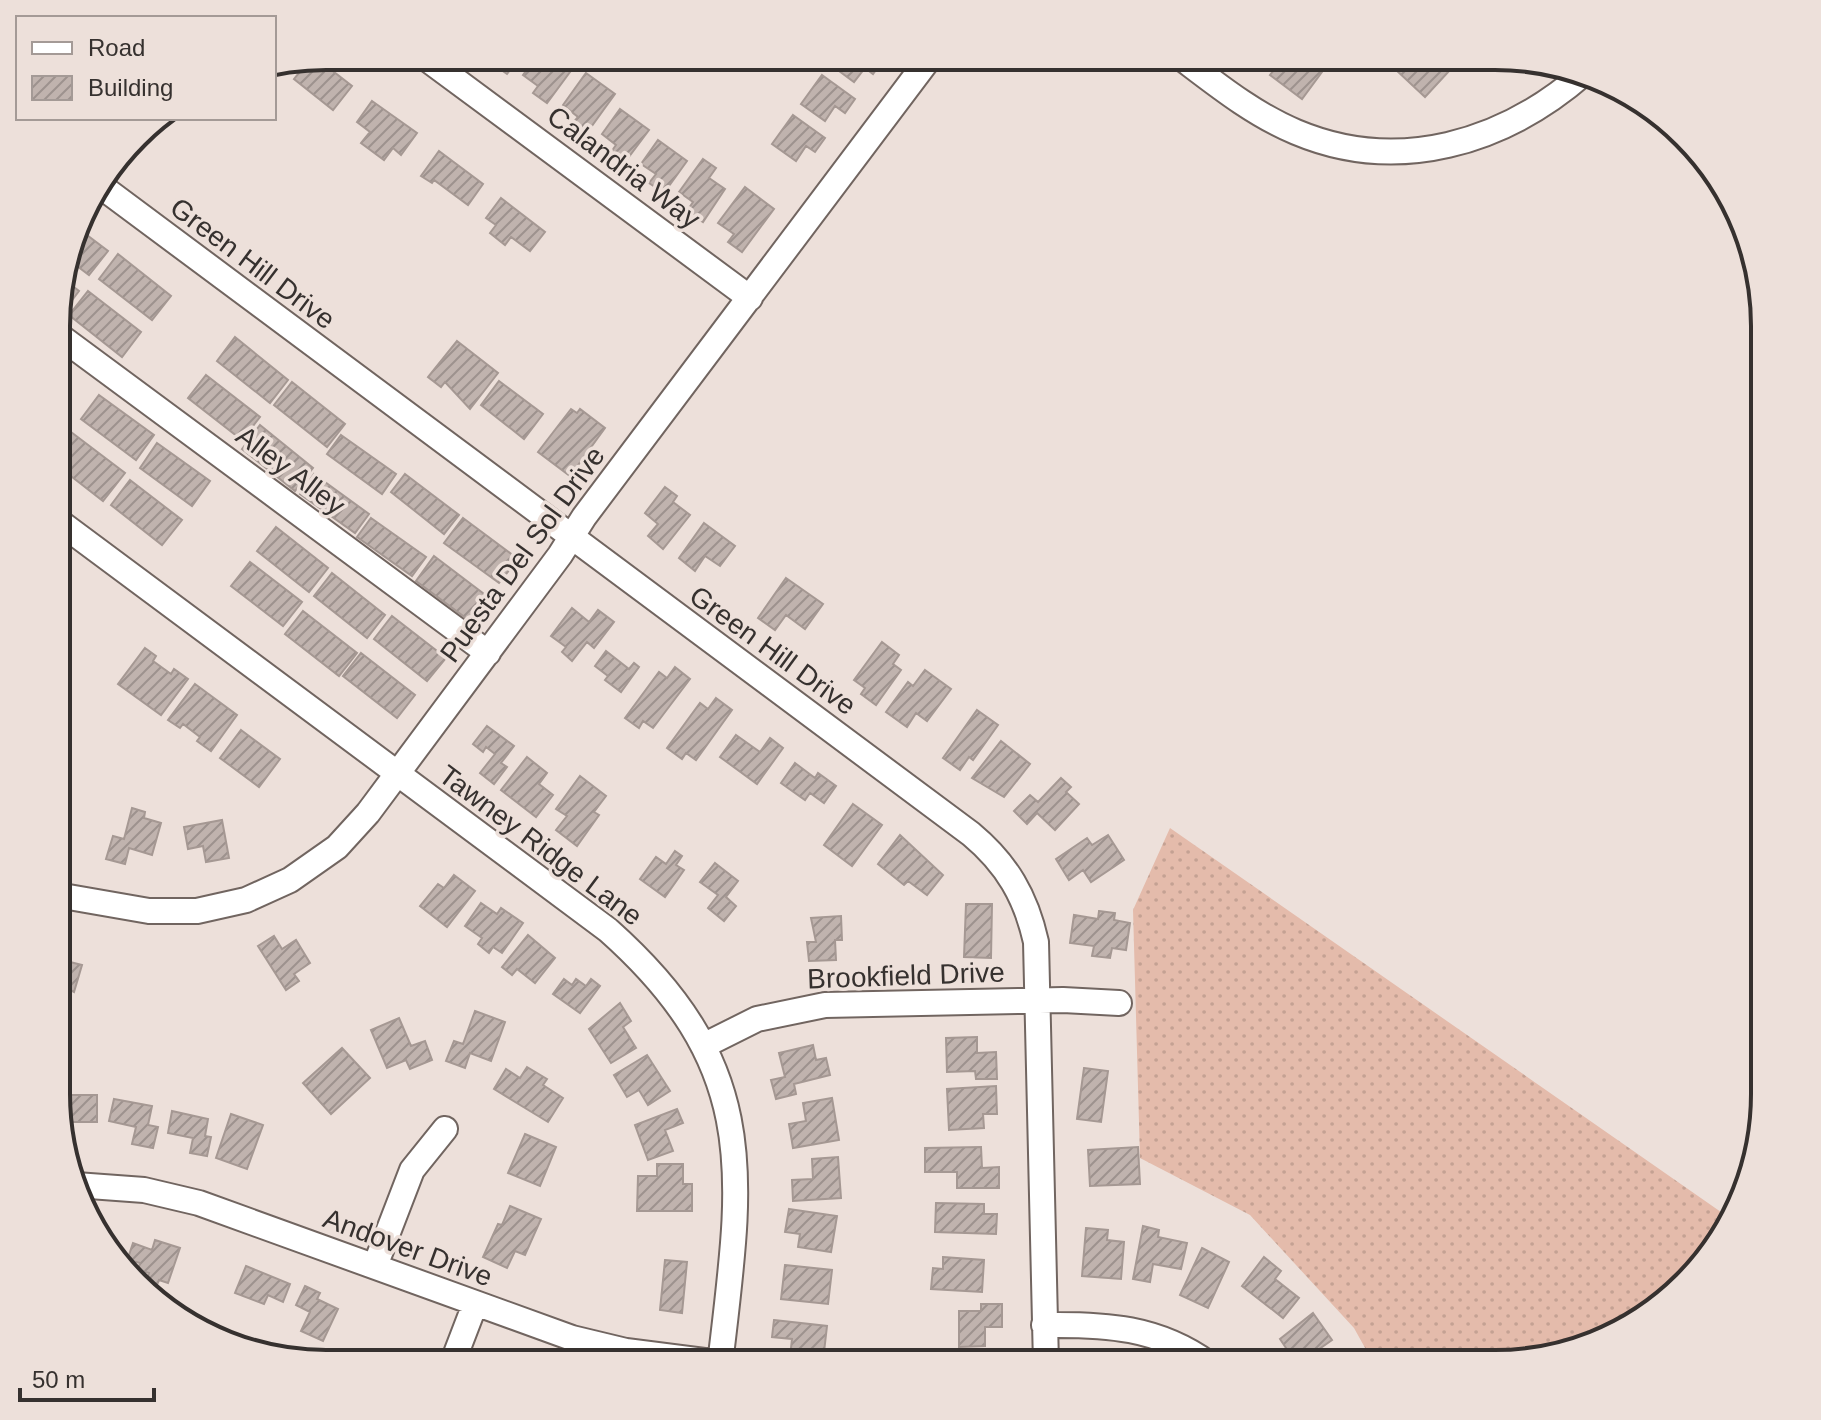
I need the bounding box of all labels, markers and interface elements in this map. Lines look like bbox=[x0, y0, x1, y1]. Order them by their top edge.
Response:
legend bbox=[16, 16, 276, 120]
text: Road bbox=[88, 34, 145, 61]
text: Building bbox=[88, 74, 173, 101]
street label: Calandria Way bbox=[541, 100, 706, 235]
street label: Green Hill Drive bbox=[164, 192, 341, 335]
street label: Alley Alley bbox=[230, 420, 351, 521]
street label: Puesta Del Sol Drive bbox=[434, 441, 611, 668]
street label: Green Hill Drive bbox=[684, 580, 862, 721]
street label: Tawney Ridge Lane bbox=[433, 759, 648, 932]
street label: Brookfield Drive bbox=[807, 957, 1005, 994]
street label: Andover Drive bbox=[319, 1203, 496, 1292]
scale bar bbox=[20, 1352, 154, 1402]
text: 50 m bbox=[32, 1366, 85, 1393]

